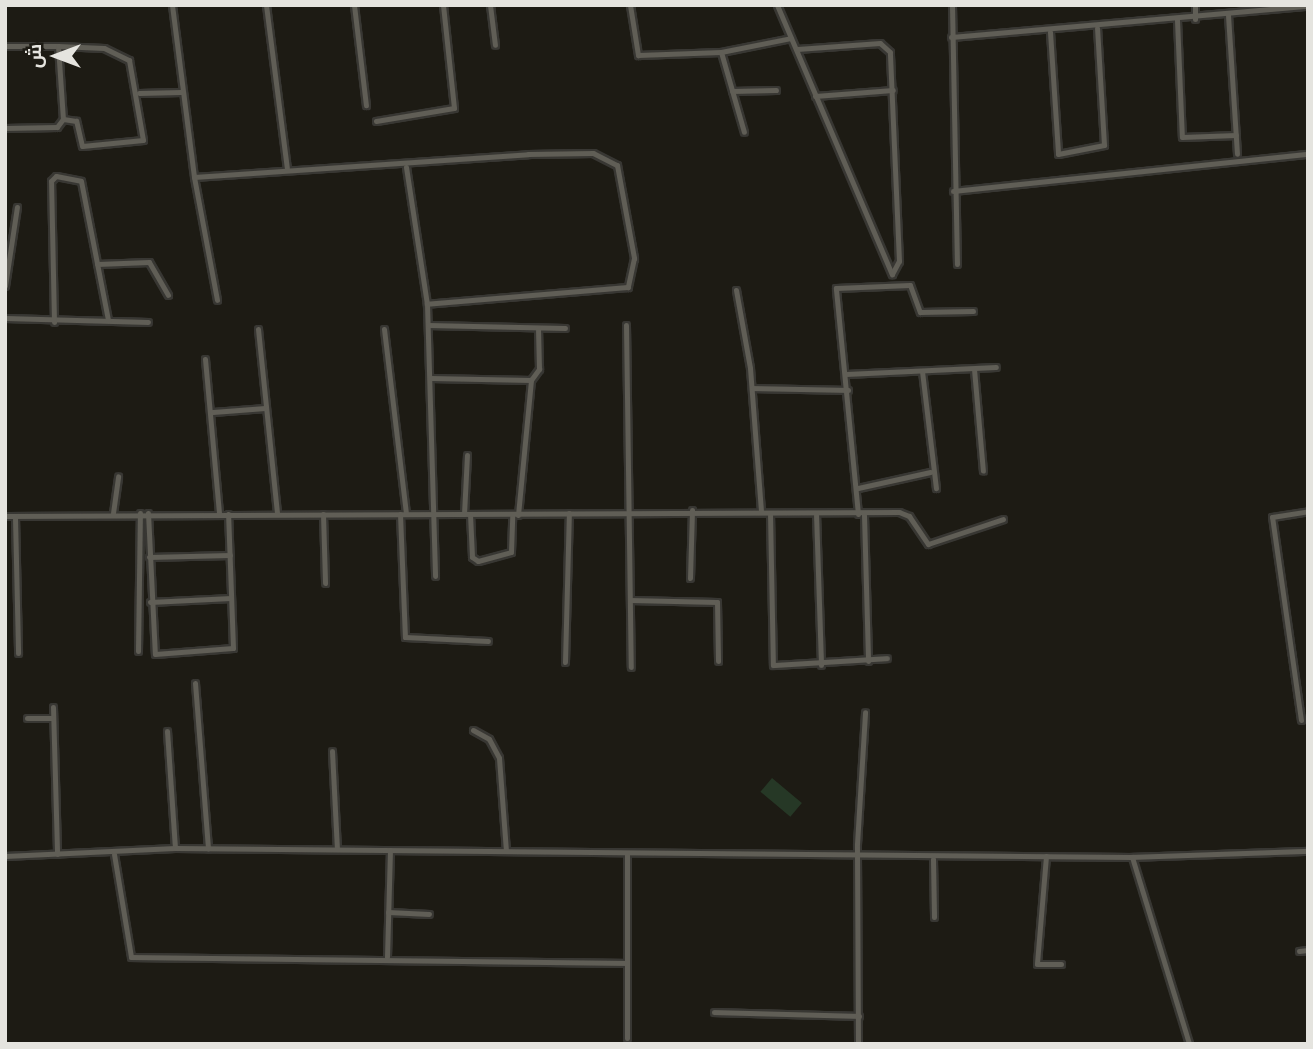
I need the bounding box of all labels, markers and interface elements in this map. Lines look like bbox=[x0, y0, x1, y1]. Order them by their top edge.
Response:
north arrow bbox=[21, 21, 91, 91]
text: ش bbox=[23, 44, 46, 68]

